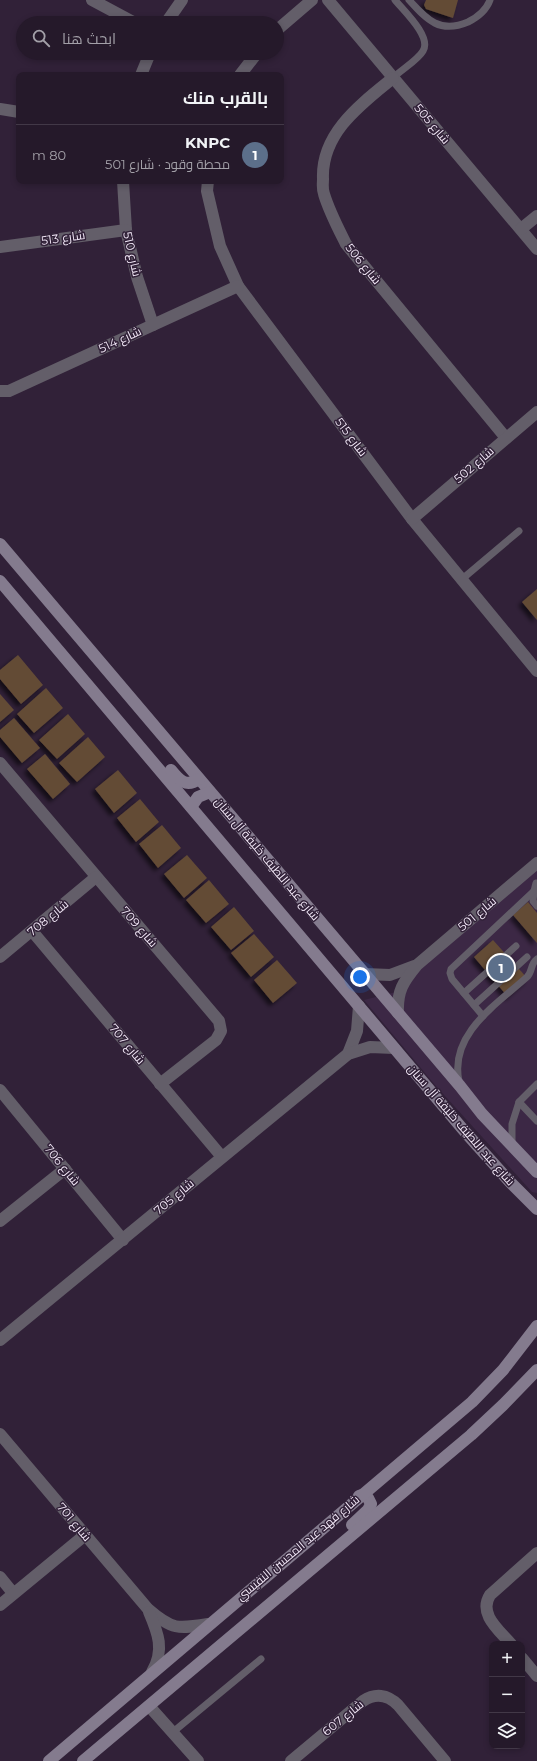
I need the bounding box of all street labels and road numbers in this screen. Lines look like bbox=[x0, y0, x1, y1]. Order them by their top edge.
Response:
street label: شارع 505 bbox=[410, 101, 454, 148]
street label: شارع 513 bbox=[40, 227, 86, 249]
street label: شارع 510 bbox=[119, 230, 145, 278]
street label: شارع 506 bbox=[342, 240, 385, 288]
street label: شارع 514 bbox=[96, 323, 144, 357]
street label: شارع 515 bbox=[331, 414, 371, 460]
street label: شارع 502 bbox=[451, 443, 497, 487]
street label: شارع عبد اللطيف خليفة آل سنان bbox=[211, 794, 323, 924]
street label: شارع 501 bbox=[454, 893, 500, 935]
street label: شارع 708 bbox=[24, 896, 72, 940]
street label: شارع 709 bbox=[117, 903, 161, 951]
street label: شارع 707 bbox=[105, 1020, 149, 1068]
street label: شارع عبد اللطيف خليفة آل سنان bbox=[404, 1061, 518, 1189]
street label: شارع 706 bbox=[41, 1141, 84, 1189]
street label: شارع 705 bbox=[150, 1175, 198, 1219]
street label: شارع فهد عبد المحسن النفيسي bbox=[233, 1492, 364, 1606]
street label: شارع 701 bbox=[53, 1499, 95, 1545]
street label: شارع 607 bbox=[319, 1696, 367, 1740]

